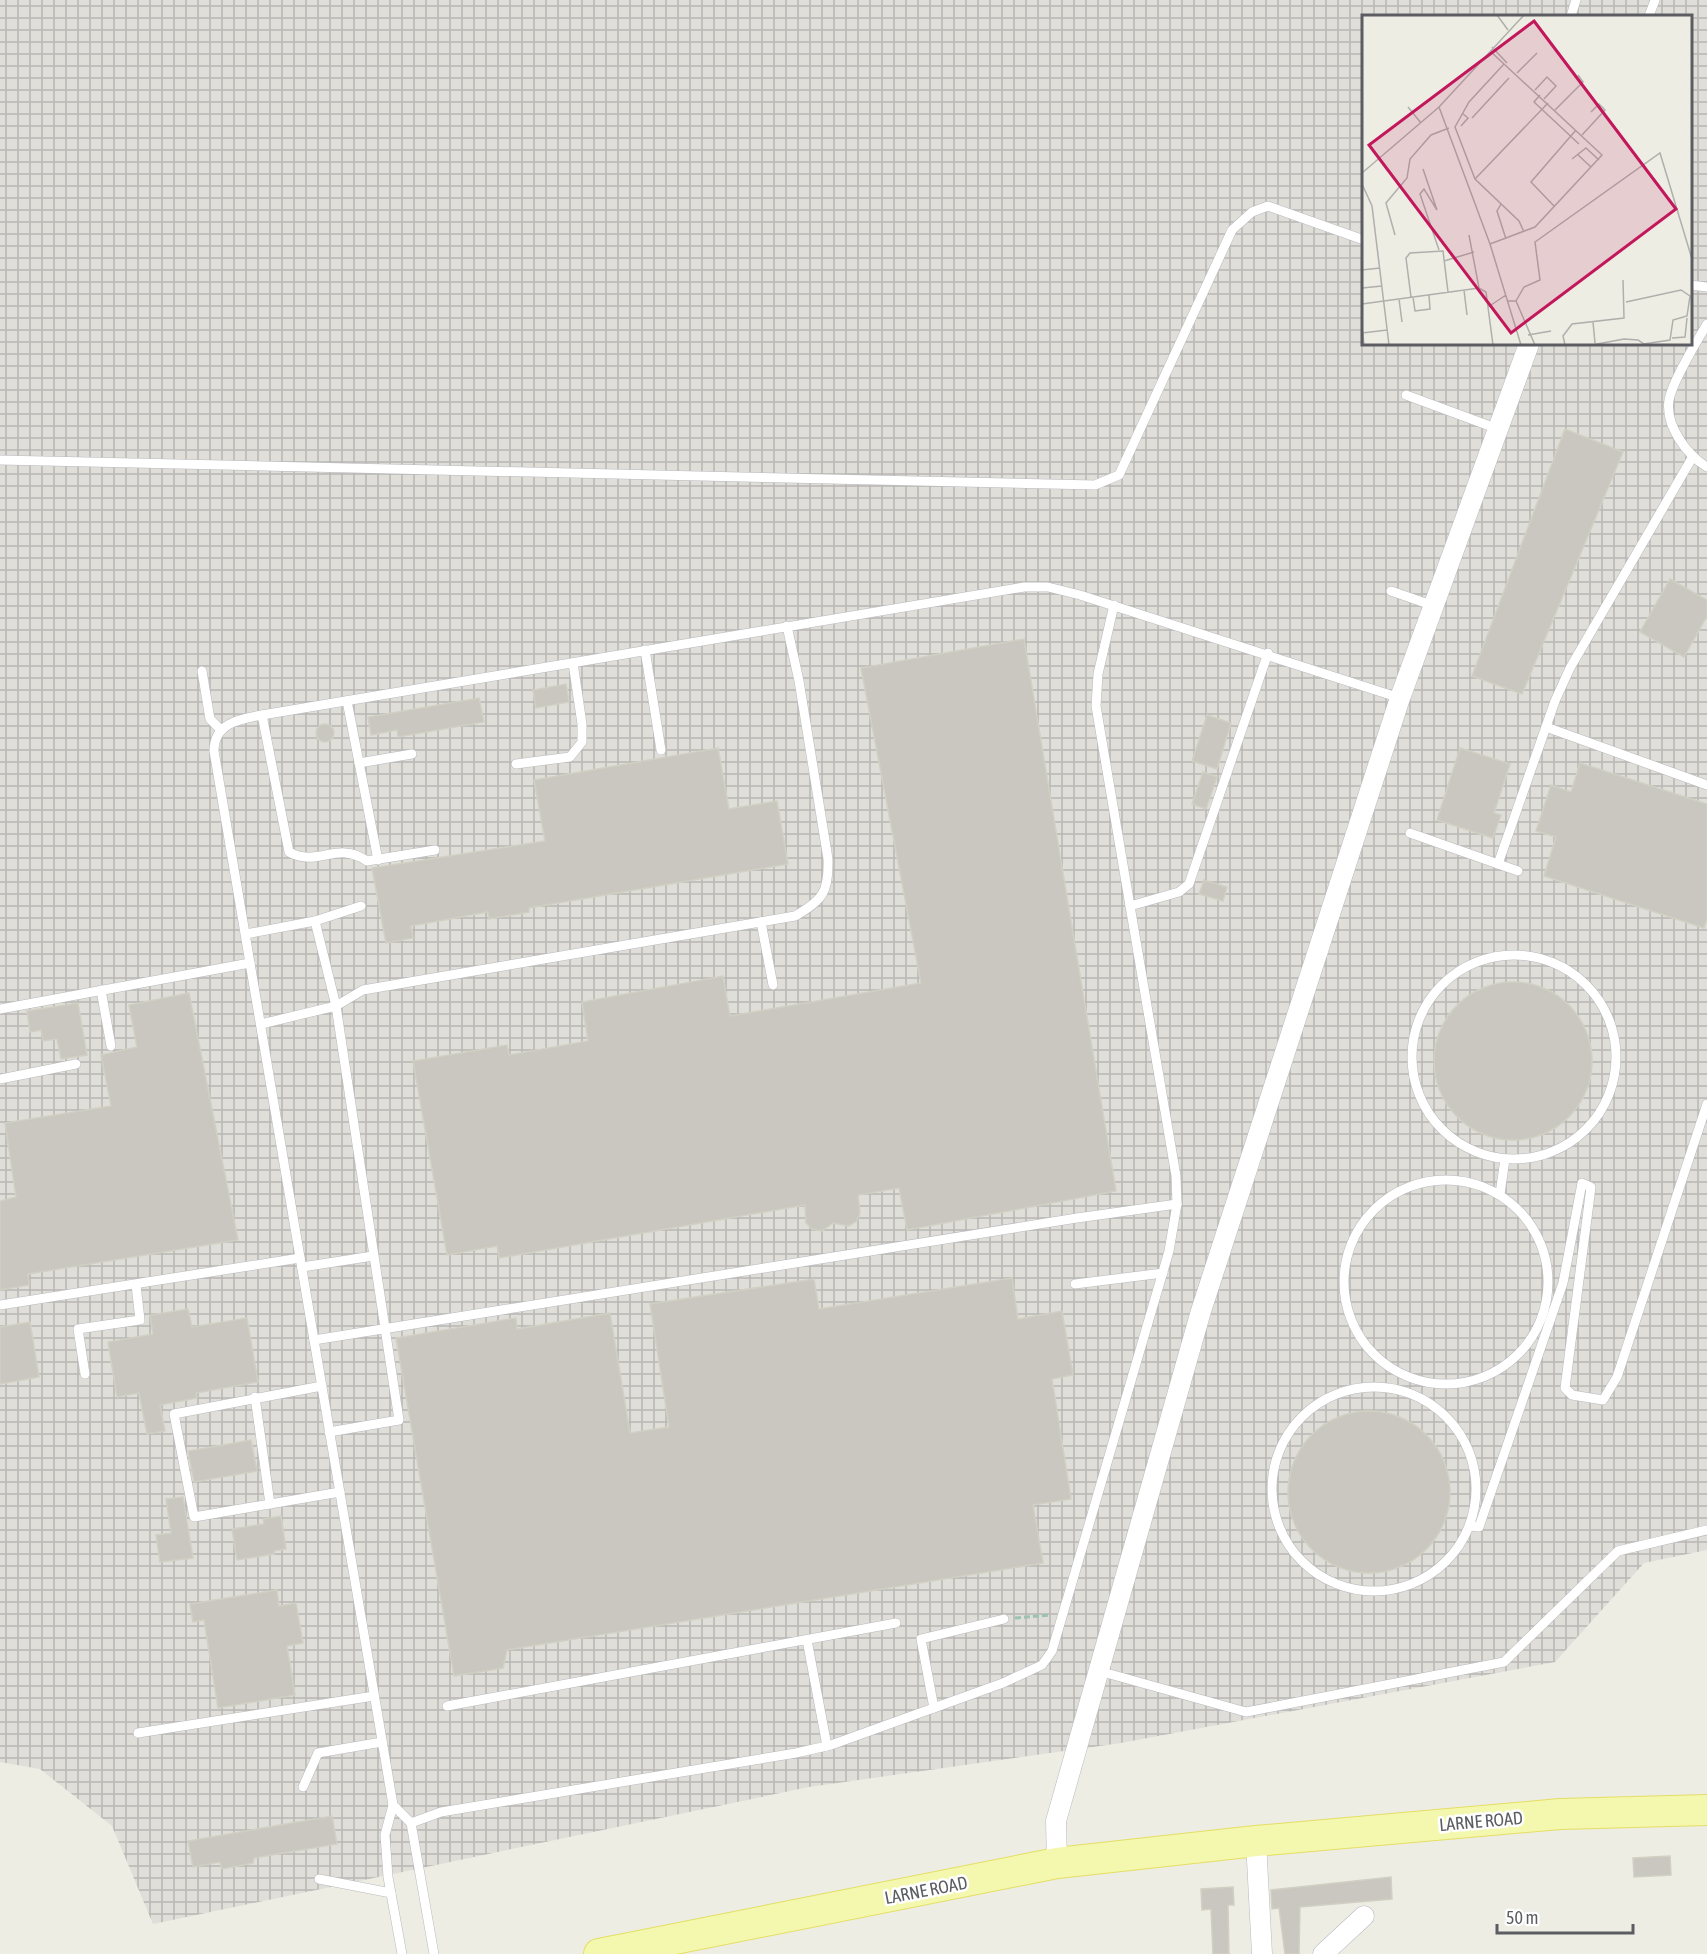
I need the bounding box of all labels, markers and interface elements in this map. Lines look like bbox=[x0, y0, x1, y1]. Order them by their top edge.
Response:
inset map bbox=[1362, 15, 1692, 345]
street label: LARNE ROAD bbox=[1438, 1807, 1524, 1835]
street label: LARNE ROAD bbox=[883, 1872, 969, 1908]
scale bar bbox=[1497, 1897, 1634, 1935]
text: 50 m bbox=[1506, 1907, 1538, 1928]

